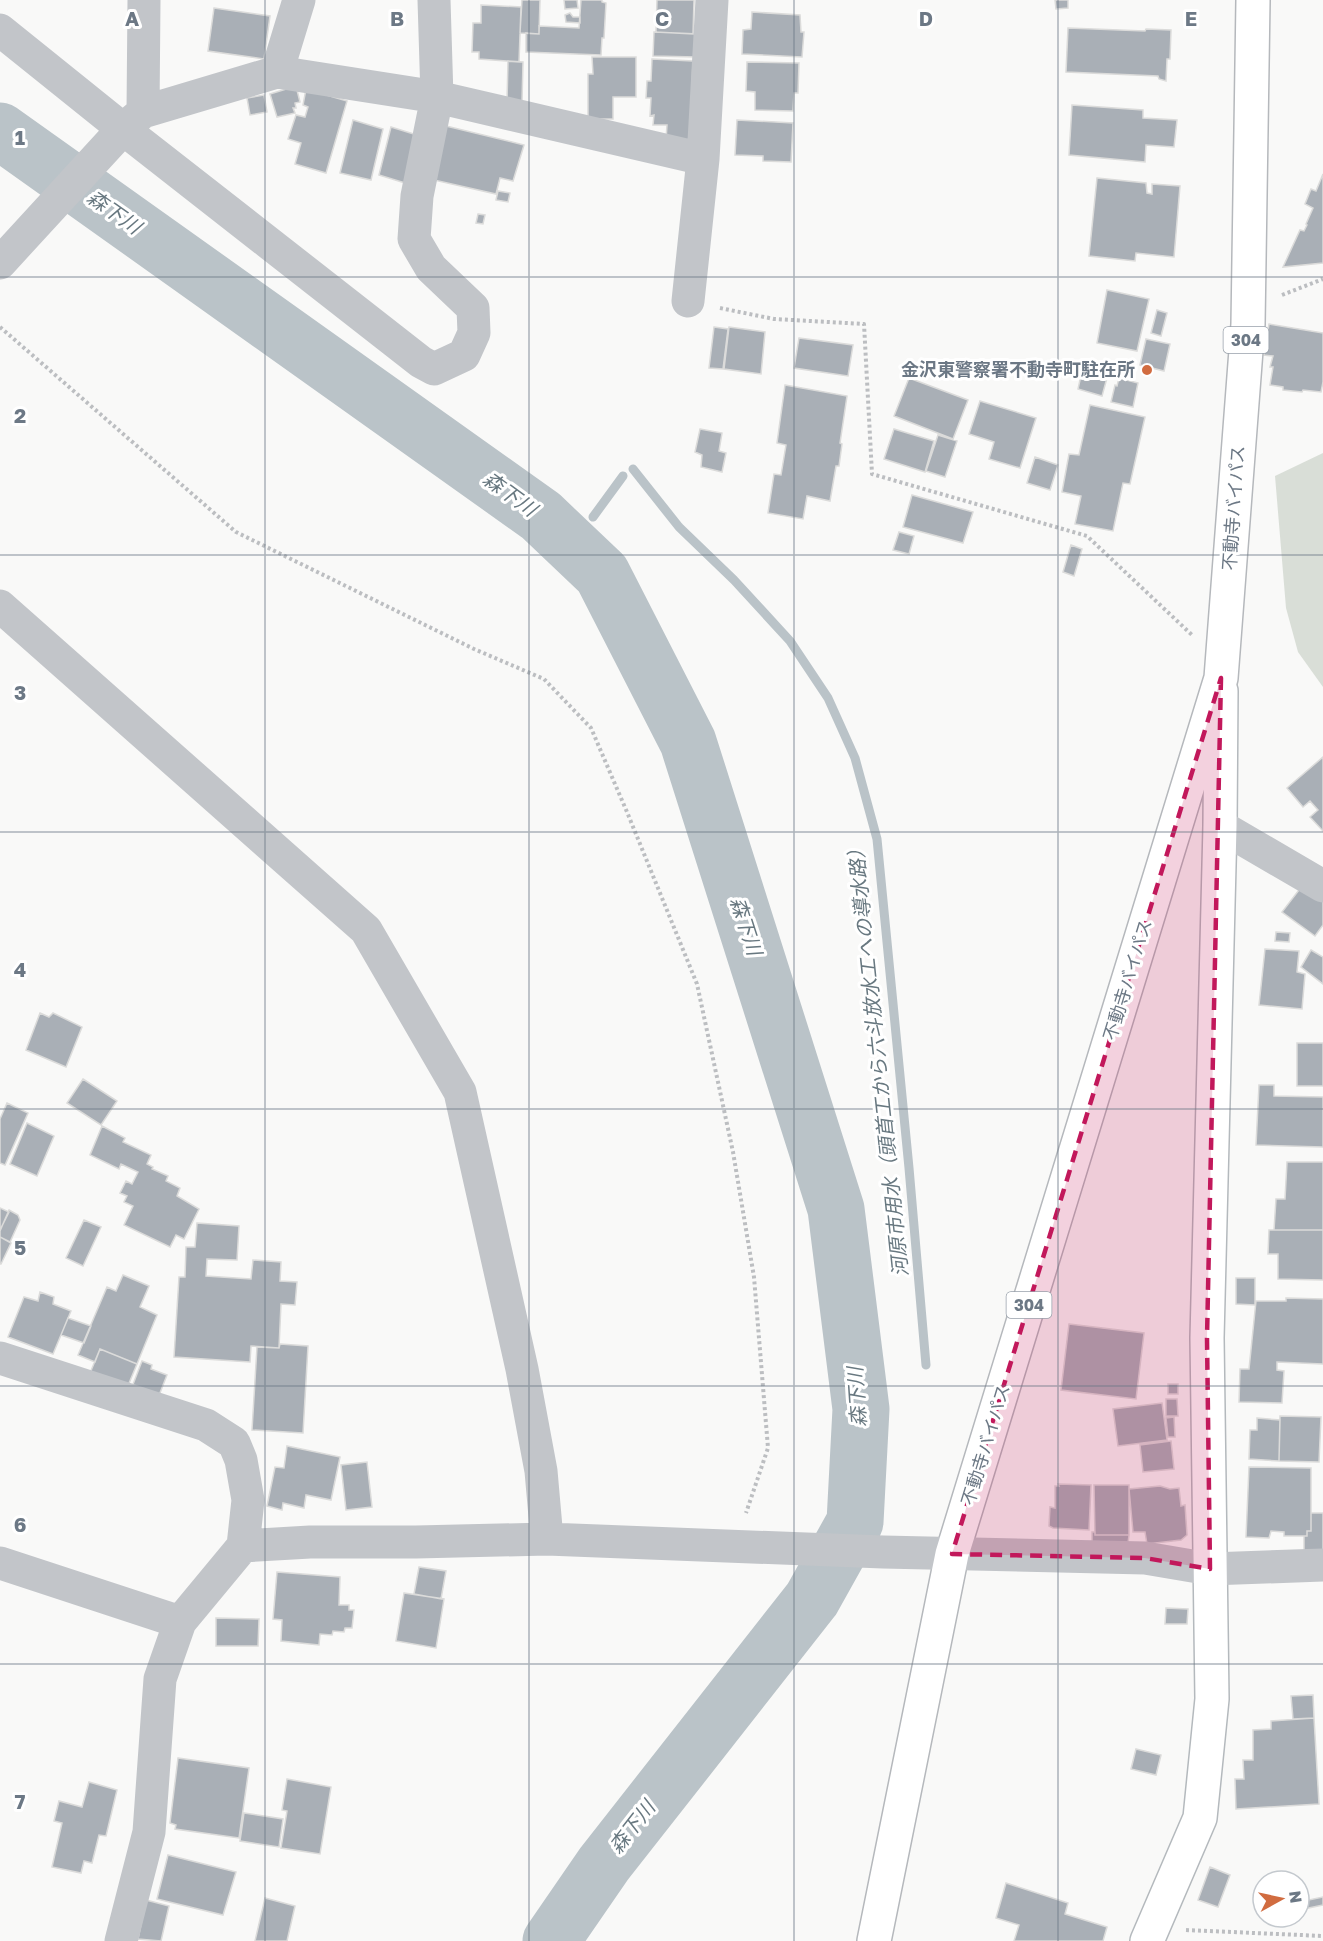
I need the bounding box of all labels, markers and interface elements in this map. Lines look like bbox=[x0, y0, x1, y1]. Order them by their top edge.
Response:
text: A bbox=[125, 6, 139, 30]
text: B bbox=[390, 6, 404, 30]
text: C bbox=[655, 6, 669, 30]
text: D bbox=[919, 6, 933, 30]
text: E bbox=[1185, 6, 1197, 30]
text: 1 bbox=[15, 125, 25, 149]
water label: 森下川 bbox=[83, 184, 148, 239]
road number: 304 bbox=[1224, 327, 1268, 353]
place label: 金沢東警察署不動寺町駐在所 bbox=[901, 358, 1135, 380]
marker: 金沢東警察署不動寺町駐在所 bbox=[1140, 363, 1154, 377]
text: 2 bbox=[14, 403, 26, 427]
street label: 不動寺バイパス bbox=[1218, 444, 1248, 571]
water label: 森下川 bbox=[479, 466, 544, 522]
text: 3 bbox=[14, 680, 26, 704]
water label: 河原市用水（頭首工から六斗放水工への導水路） bbox=[842, 838, 912, 1278]
water label: 森下川 bbox=[726, 893, 768, 960]
street label: 不動寺バイパス bbox=[1098, 916, 1156, 1043]
text: 4 bbox=[14, 957, 26, 981]
text: 5 bbox=[14, 1235, 26, 1259]
road number: 304 bbox=[1006, 1292, 1052, 1318]
water label: 森下川 bbox=[842, 1364, 870, 1428]
street label: 不動寺バイパス bbox=[956, 1381, 1014, 1508]
text: 6 bbox=[14, 1512, 26, 1536]
text: 7 bbox=[15, 1789, 26, 1813]
water label: 森下川 bbox=[603, 1794, 660, 1857]
north arrow bbox=[1251, 1869, 1311, 1929]
text: N bbox=[1285, 1889, 1307, 1904]

